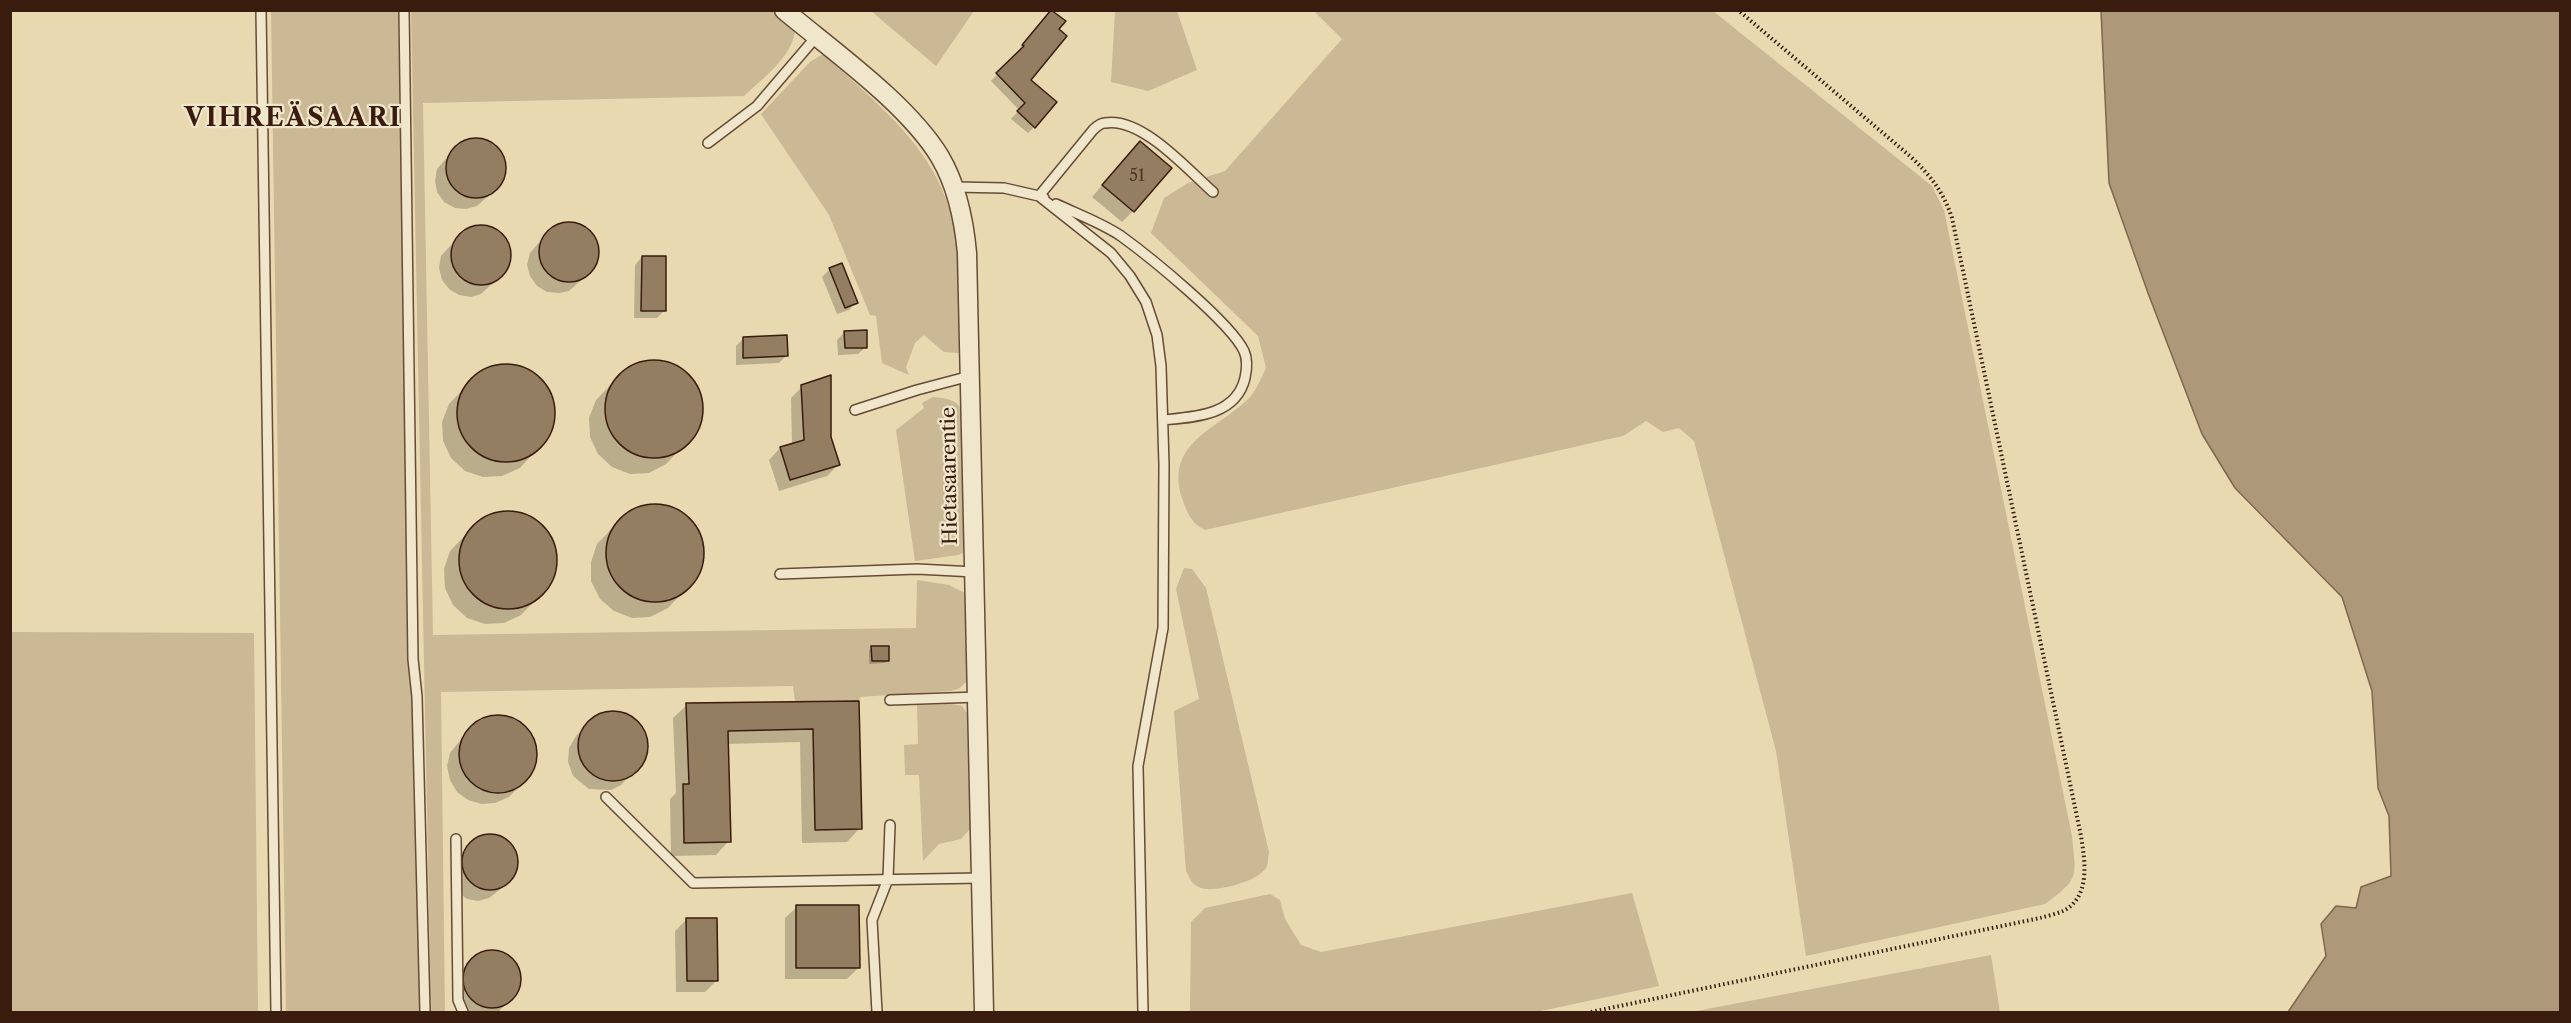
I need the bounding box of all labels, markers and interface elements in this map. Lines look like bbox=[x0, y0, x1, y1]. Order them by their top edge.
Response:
district label: VIHREÄSAARI bbox=[184, 102, 402, 134]
house number: 51 bbox=[1129, 166, 1145, 186]
street label: Hietasaarentie bbox=[937, 407, 963, 545]

